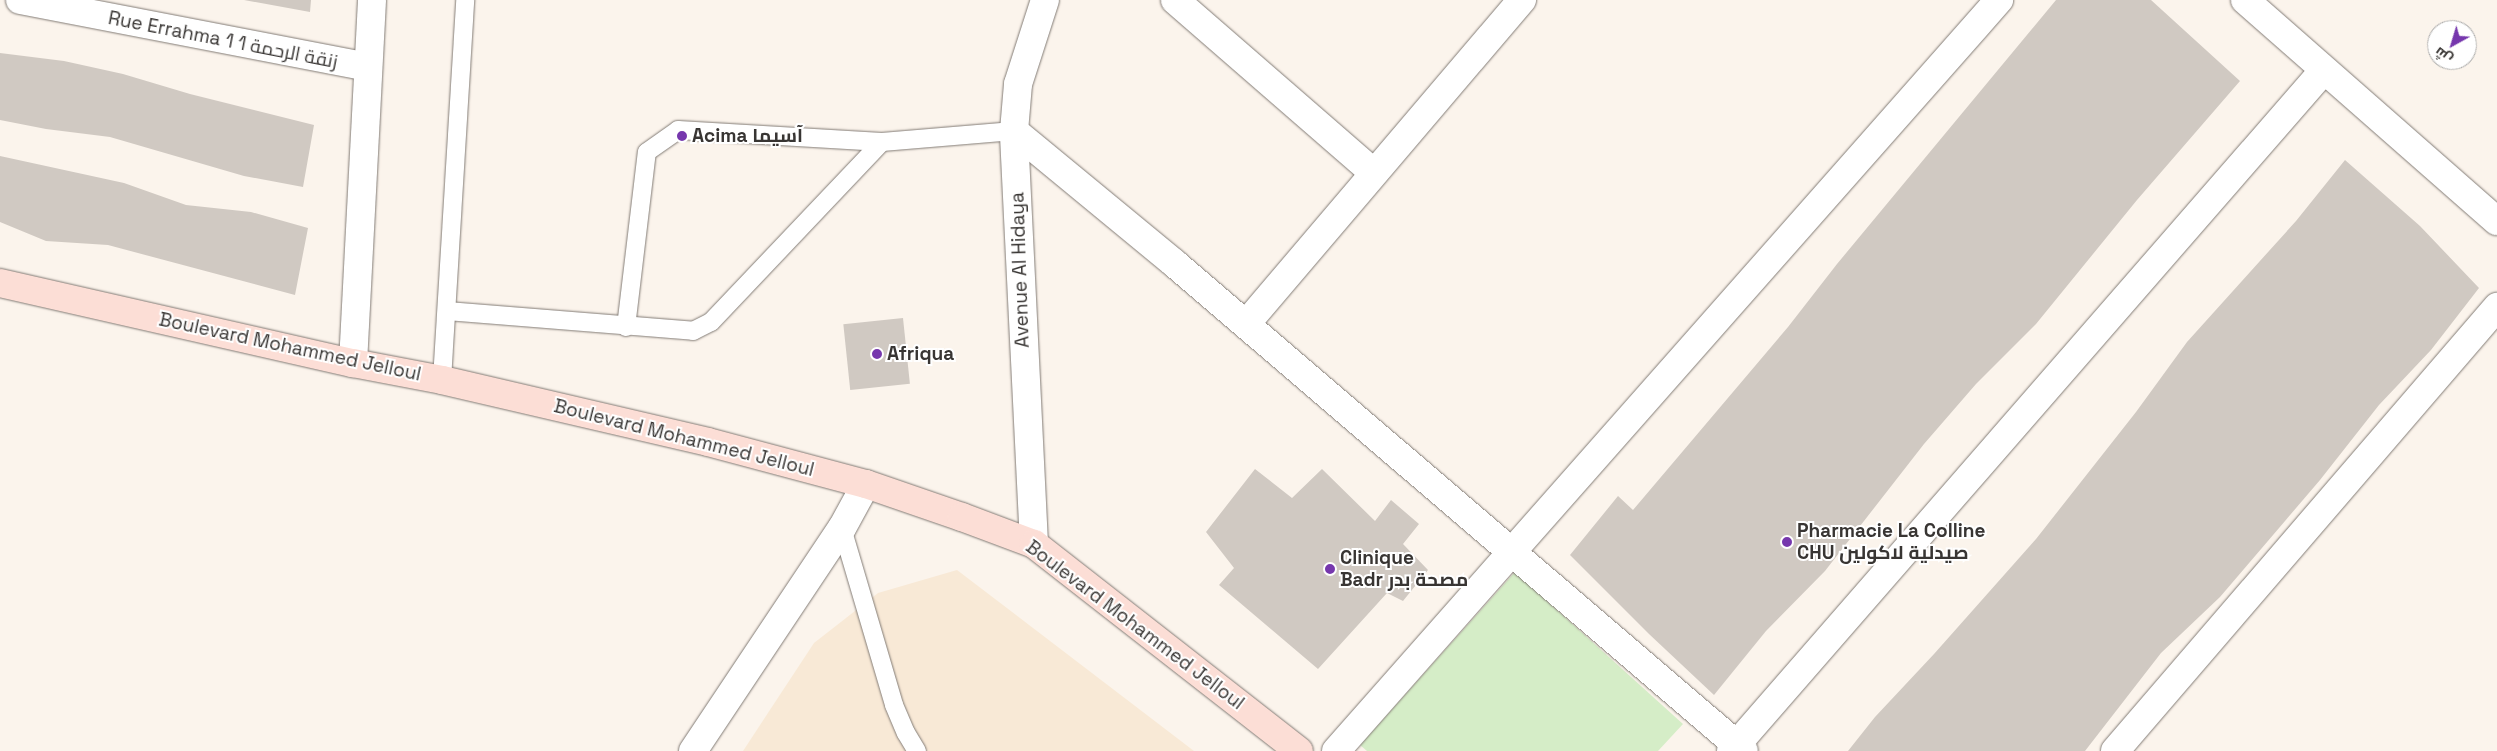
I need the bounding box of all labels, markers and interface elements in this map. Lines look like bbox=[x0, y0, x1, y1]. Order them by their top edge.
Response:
street label: Rue Errahma 1 زنقة الرحمة 1 bbox=[106, 7, 340, 73]
north arrow bbox=[2427, 20, 2477, 70]
text: ش bbox=[2431, 43, 2456, 69]
place label: Acima آسيما bbox=[692, 125, 803, 147]
marker: Acima آسيما bbox=[676, 130, 688, 142]
street label: Avenue Al Hidaya bbox=[1006, 192, 1034, 348]
street label: Boulevard Mohammed Jelloul bbox=[157, 308, 423, 386]
place label: Afriqua bbox=[887, 343, 954, 365]
marker: Afriqua bbox=[871, 348, 883, 360]
street label: Boulevard Mohammed Jelloul bbox=[552, 395, 816, 481]
place label: Pharmacie La Colline CHU صيدلية لاكولين bbox=[1797, 520, 1985, 564]
street label: Boulevard Mohammed Jelloul bbox=[1021, 535, 1249, 715]
marker: Pharmacie La Colline CHU صيدلية لاكولين bbox=[1781, 536, 1793, 548]
place label: Clinique Badr مصحة بدر bbox=[1340, 547, 1468, 591]
marker: Clinique Badr مصحة بدر bbox=[1324, 563, 1336, 575]

